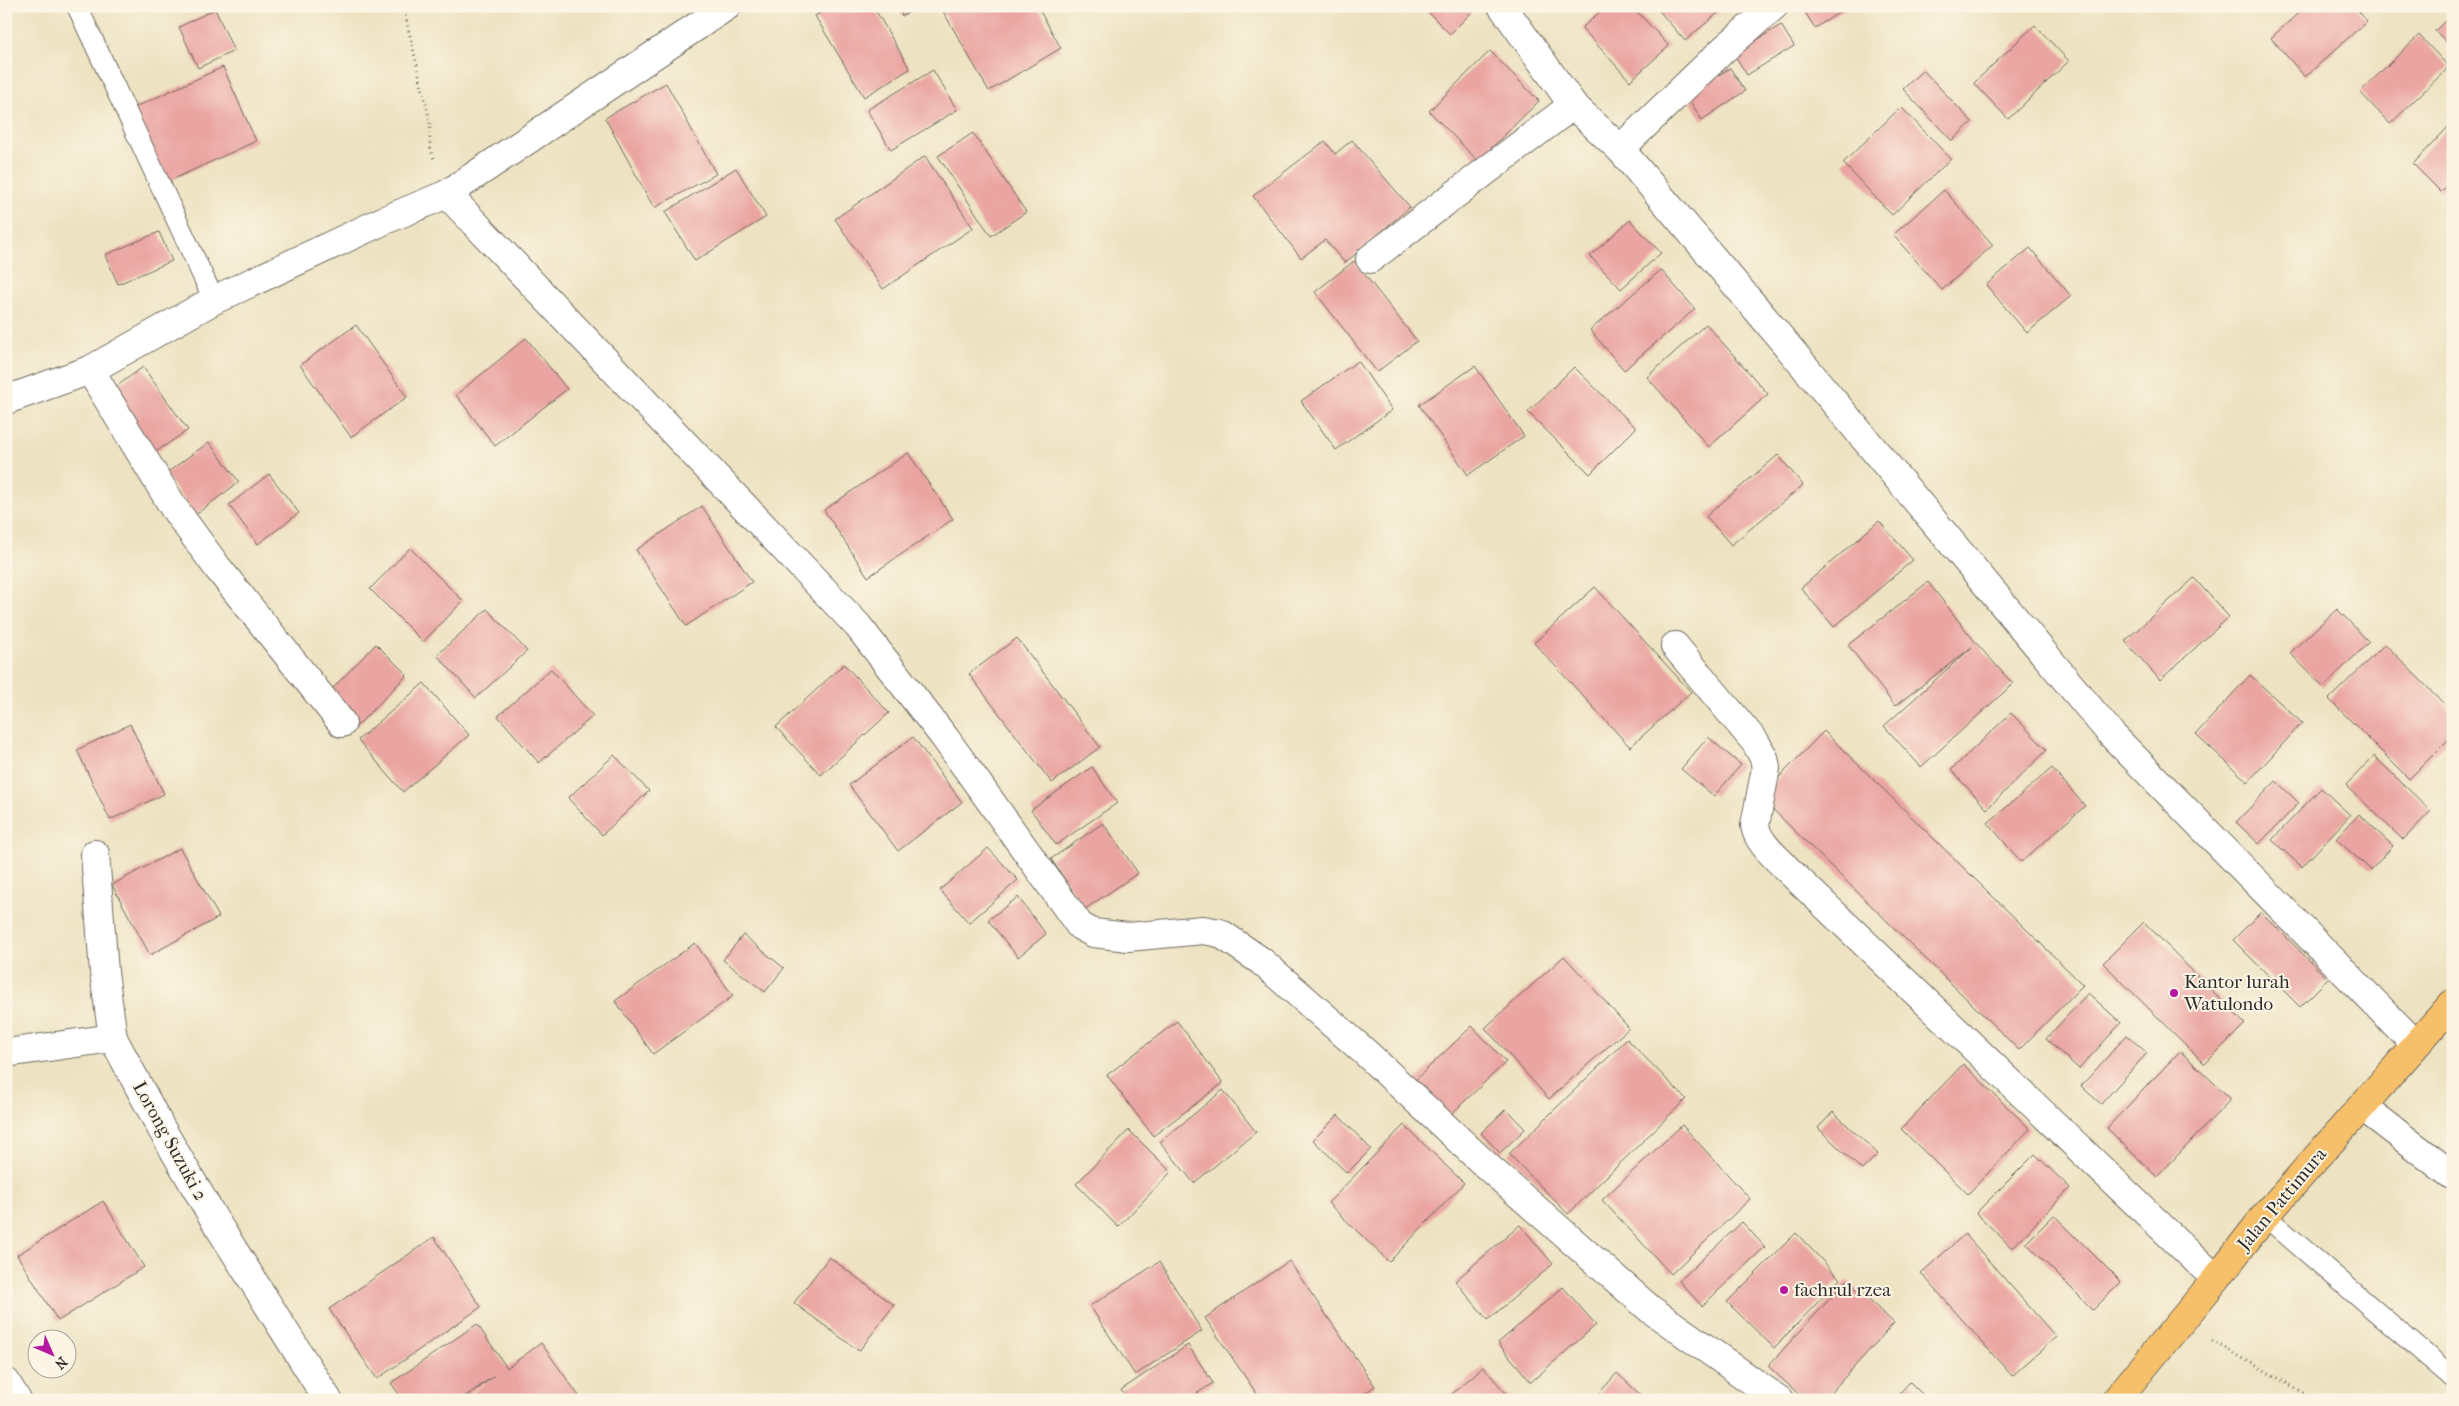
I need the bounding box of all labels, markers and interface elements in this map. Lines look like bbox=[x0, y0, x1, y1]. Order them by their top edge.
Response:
place label: Kantor lurah Watulondo bbox=[2183, 971, 2290, 1015]
marker: Kantor lurah Watulondo bbox=[2168, 987, 2180, 999]
street label: Lorong Suzuki 2 bbox=[128, 1078, 212, 1205]
street label: Jalan Pattimura bbox=[2231, 1143, 2331, 1256]
place label: fachrul rzea bbox=[1794, 1279, 1891, 1301]
marker: fachrul rzea bbox=[1778, 1284, 1790, 1296]
north arrow bbox=[28, 1328, 78, 1378]
text: N bbox=[51, 1353, 71, 1373]

